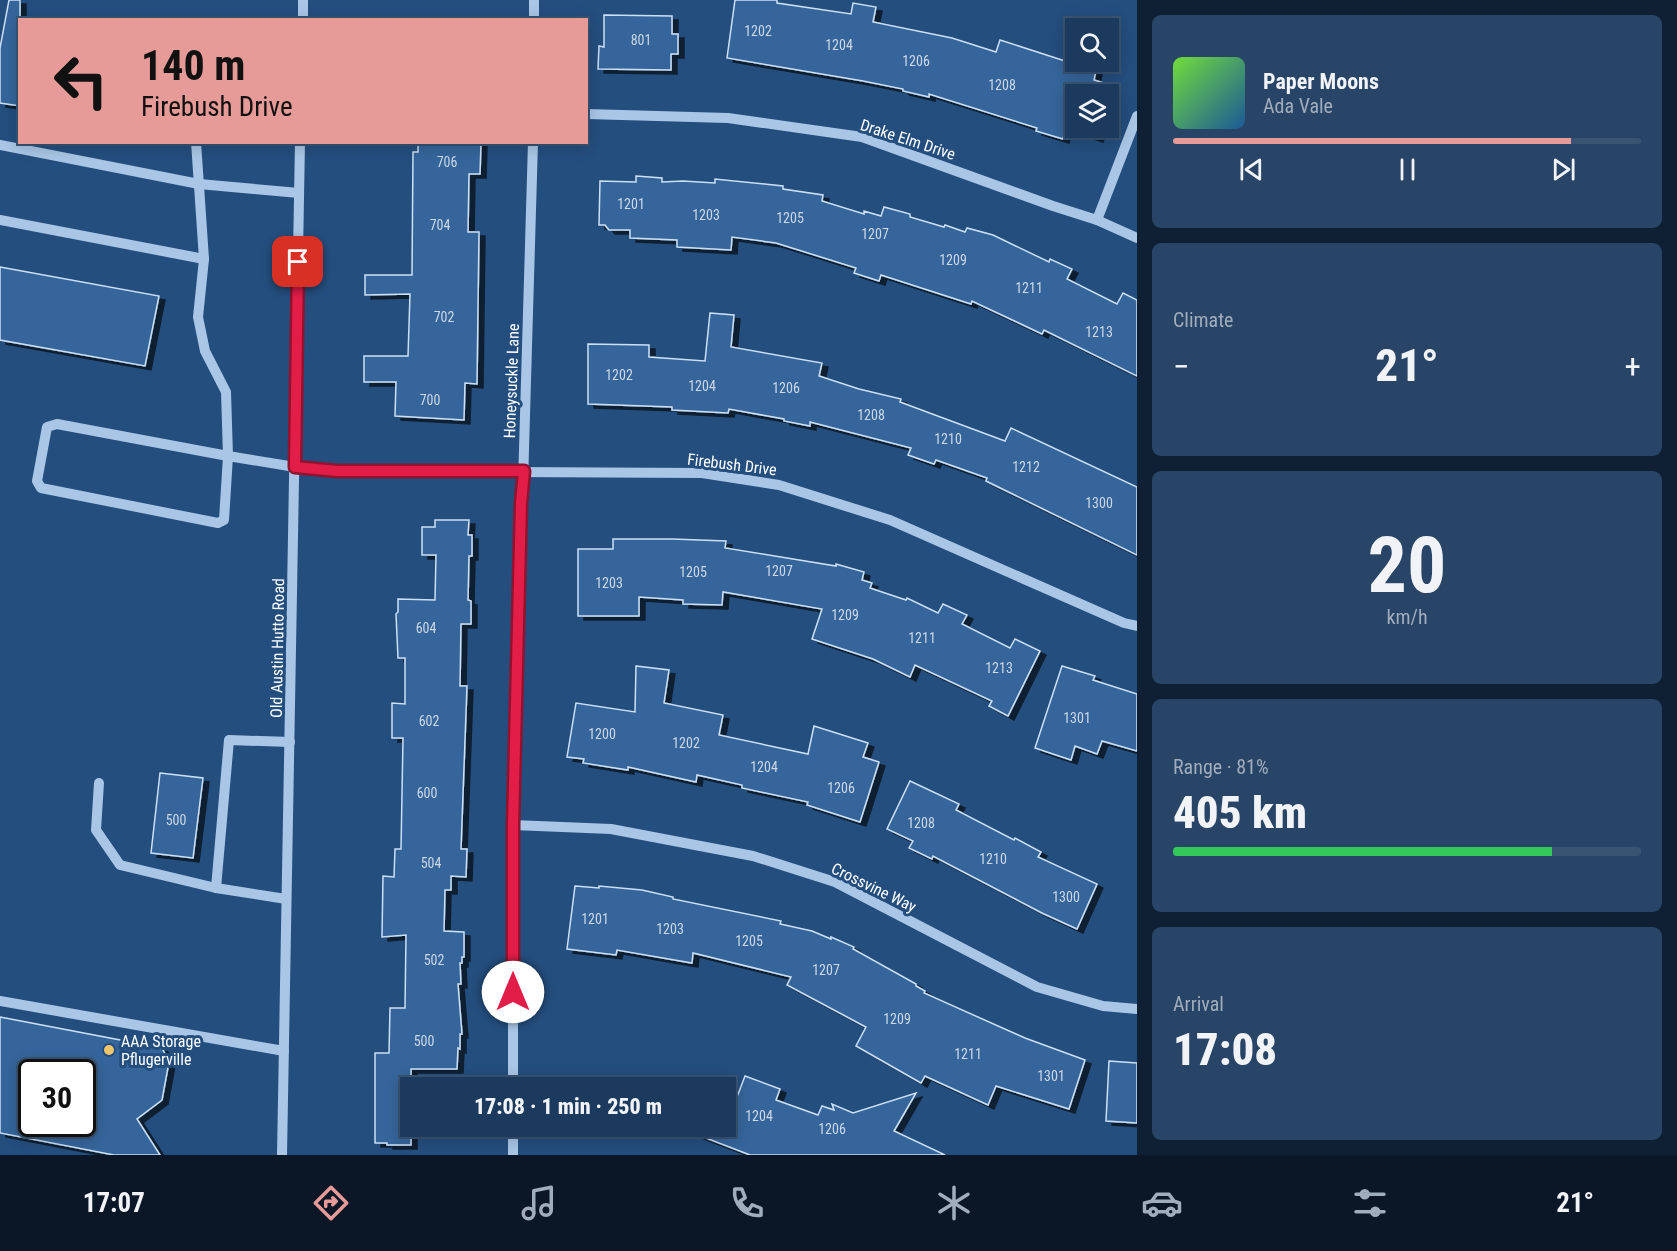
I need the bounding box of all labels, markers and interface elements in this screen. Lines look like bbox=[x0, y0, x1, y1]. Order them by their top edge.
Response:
map controls bbox=[1065, 18, 1119, 138]
button: search bbox=[1065, 18, 1119, 72]
house number: 1202 bbox=[744, 23, 772, 39]
house number: 801 bbox=[631, 32, 651, 48]
house number: 1204 bbox=[825, 37, 853, 53]
text: 140 m bbox=[141, 41, 246, 90]
icon: left bbox=[42, 42, 120, 120]
house number: 1206 bbox=[902, 53, 930, 69]
text: Paper Moons bbox=[1263, 69, 1379, 94]
house number: 1208 bbox=[988, 77, 1016, 93]
button: layers bbox=[1065, 84, 1119, 138]
text: Firebush Drive bbox=[141, 91, 293, 123]
text: Ada Vale bbox=[1263, 94, 1333, 118]
street label: Drake Elm Drive bbox=[858, 115, 958, 164]
icon: previous bbox=[1235, 153, 1268, 186]
icon: pause bbox=[1391, 153, 1424, 186]
icon: next bbox=[1547, 153, 1580, 186]
house number: 706 bbox=[437, 154, 457, 170]
house number: 1201 bbox=[617, 196, 645, 212]
house number: 1203 bbox=[692, 207, 720, 223]
house number: 1205 bbox=[776, 210, 804, 226]
house number: 704 bbox=[430, 217, 450, 233]
house number: 1207 bbox=[861, 226, 889, 242]
pin bbox=[272, 236, 323, 287]
icon: arrive bbox=[281, 245, 314, 278]
house number: 1209 bbox=[939, 252, 967, 268]
house number: 1211 bbox=[1015, 280, 1043, 296]
text: Climate bbox=[1173, 308, 1233, 332]
house number: 702 bbox=[434, 309, 454, 325]
street label: Honeysuckle Lane bbox=[500, 323, 523, 439]
house number: 1213 bbox=[1085, 324, 1113, 340]
text: 21° bbox=[1375, 339, 1439, 392]
text: − bbox=[1173, 347, 1190, 386]
text: + bbox=[1625, 347, 1641, 386]
house number: 1202 bbox=[605, 367, 633, 383]
house number: 1204 bbox=[688, 378, 716, 394]
house number: 1206 bbox=[772, 380, 800, 396]
house number: 700 bbox=[420, 392, 440, 408]
house number: 1208 bbox=[857, 407, 885, 423]
house number: 1210 bbox=[934, 431, 962, 447]
street label: Firebush Drive bbox=[686, 450, 778, 479]
house number: 1212 bbox=[1012, 459, 1040, 475]
house number: 1300 bbox=[1085, 495, 1113, 511]
text: 20 bbox=[1368, 520, 1446, 611]
house number: 1207 bbox=[765, 563, 793, 579]
house number: 1205 bbox=[679, 564, 707, 580]
house number: 1203 bbox=[595, 575, 623, 591]
street label: Old Austin Hutto Road bbox=[267, 578, 288, 718]
text: km/h bbox=[1386, 605, 1428, 629]
house number: 1209 bbox=[831, 607, 859, 623]
house number: 604 bbox=[416, 620, 436, 636]
house number: 1211 bbox=[908, 630, 936, 646]
house number: 1213 bbox=[985, 660, 1013, 676]
house number: 1301 bbox=[1063, 710, 1091, 726]
house number: 602 bbox=[419, 713, 439, 729]
house number: 1200 bbox=[588, 726, 616, 742]
house number: 1202 bbox=[672, 735, 700, 751]
text: Range · 81% bbox=[1173, 755, 1269, 779]
house number: 1204 bbox=[750, 759, 778, 775]
house number: 1206 bbox=[827, 780, 855, 796]
house number: 600 bbox=[417, 785, 437, 801]
text: 405 km bbox=[1173, 786, 1307, 839]
house number: 500 bbox=[166, 812, 186, 828]
house number: 1208 bbox=[907, 815, 935, 831]
house number: 1210 bbox=[979, 851, 1007, 867]
house number: 504 bbox=[421, 855, 441, 871]
street label: Crossvine Way bbox=[828, 859, 920, 916]
house number: 1300 bbox=[1052, 889, 1080, 905]
house number: 1201 bbox=[581, 911, 609, 927]
house number: 1203 bbox=[656, 921, 684, 937]
house number: 1205 bbox=[735, 933, 763, 949]
house number: 502 bbox=[424, 952, 444, 968]
position arrow bbox=[481, 960, 545, 1024]
house number: 1207 bbox=[812, 962, 840, 978]
text: Arrival bbox=[1173, 992, 1224, 1016]
house number: 1209 bbox=[883, 1011, 911, 1027]
text: 17:08 bbox=[1173, 1023, 1277, 1076]
place label: AAA Storage Pflugerville bbox=[121, 1032, 201, 1069]
house number: 500 bbox=[414, 1033, 434, 1049]
marker: AAA Storage Pflugerville bbox=[102, 1043, 116, 1057]
house number: 1211 bbox=[954, 1046, 982, 1062]
speed limit sign: 30 bbox=[18, 1059, 96, 1137]
house number: 1301 bbox=[1037, 1068, 1065, 1084]
text: 17:08 · 1 min · 250 m bbox=[474, 1094, 662, 1119]
house number: 1204 bbox=[745, 1108, 773, 1124]
house number: 1206 bbox=[818, 1121, 846, 1137]
icon: directions bbox=[310, 1182, 352, 1224]
icon: music bbox=[518, 1182, 560, 1224]
icon: phone bbox=[726, 1182, 768, 1224]
icon: climate bbox=[933, 1182, 975, 1224]
icon: car bbox=[1141, 1182, 1183, 1224]
icon: filters bbox=[1349, 1182, 1391, 1224]
text: 17:07 bbox=[83, 1187, 145, 1219]
text: 21° bbox=[1556, 1187, 1594, 1219]

